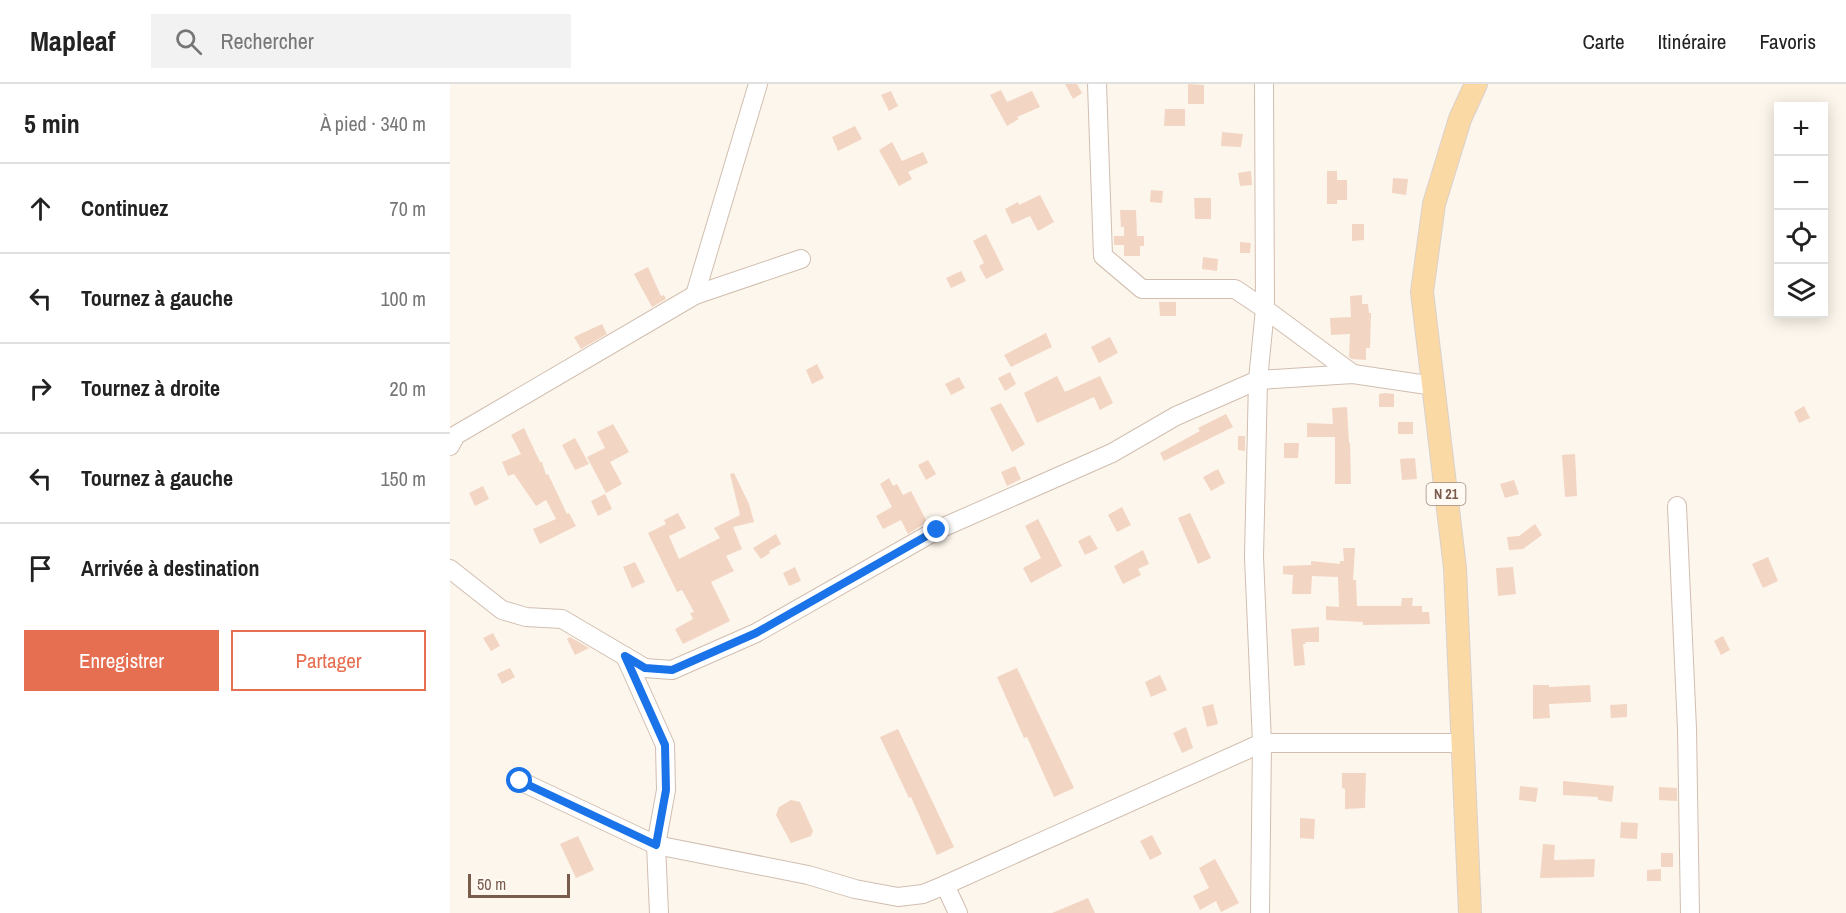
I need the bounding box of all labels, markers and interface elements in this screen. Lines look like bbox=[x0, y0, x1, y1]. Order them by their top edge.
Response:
search box bbox=[151, 14, 571, 68]
text: Mapleaf bbox=[30, 22, 115, 60]
icon: search bbox=[172, 25, 205, 58]
text: Rechercher bbox=[220, 26, 314, 56]
text: Carte bbox=[1582, 27, 1625, 56]
text: Itinéraire bbox=[1658, 27, 1726, 56]
text: Favoris bbox=[1759, 27, 1816, 56]
map controls bbox=[1774, 102, 1828, 318]
button: + bbox=[1774, 102, 1828, 156]
text: 5 min bbox=[24, 106, 80, 141]
text: À pied · 340 m bbox=[320, 110, 426, 137]
button: − bbox=[1774, 156, 1828, 210]
icon: ahead bbox=[24, 192, 57, 225]
text: Continuez bbox=[81, 193, 168, 223]
text: 70 m bbox=[390, 195, 426, 222]
button: locate bbox=[1774, 210, 1828, 264]
button: layers bbox=[1774, 264, 1828, 318]
icon: left bbox=[24, 282, 57, 315]
text: Tournez à gauche bbox=[81, 283, 233, 313]
text: 100 m bbox=[380, 285, 426, 312]
icon: right bbox=[24, 372, 57, 405]
text: Tournez à droite bbox=[81, 373, 220, 403]
text: 20 m bbox=[390, 375, 426, 402]
icon: left bbox=[24, 462, 57, 495]
text: Tournez à gauche bbox=[81, 463, 233, 493]
text: 150 m bbox=[380, 465, 426, 492]
road number: N 21 bbox=[1426, 483, 1466, 505]
route end bbox=[923, 516, 949, 542]
icon: arrive bbox=[24, 552, 57, 585]
text: Arrivée à destination bbox=[81, 553, 259, 583]
button: Enregistrer bbox=[24, 630, 219, 691]
button: Partager bbox=[231, 630, 426, 691]
route start bbox=[506, 767, 532, 793]
scale bar bbox=[468, 871, 570, 898]
text: 50 m bbox=[477, 873, 506, 895]

